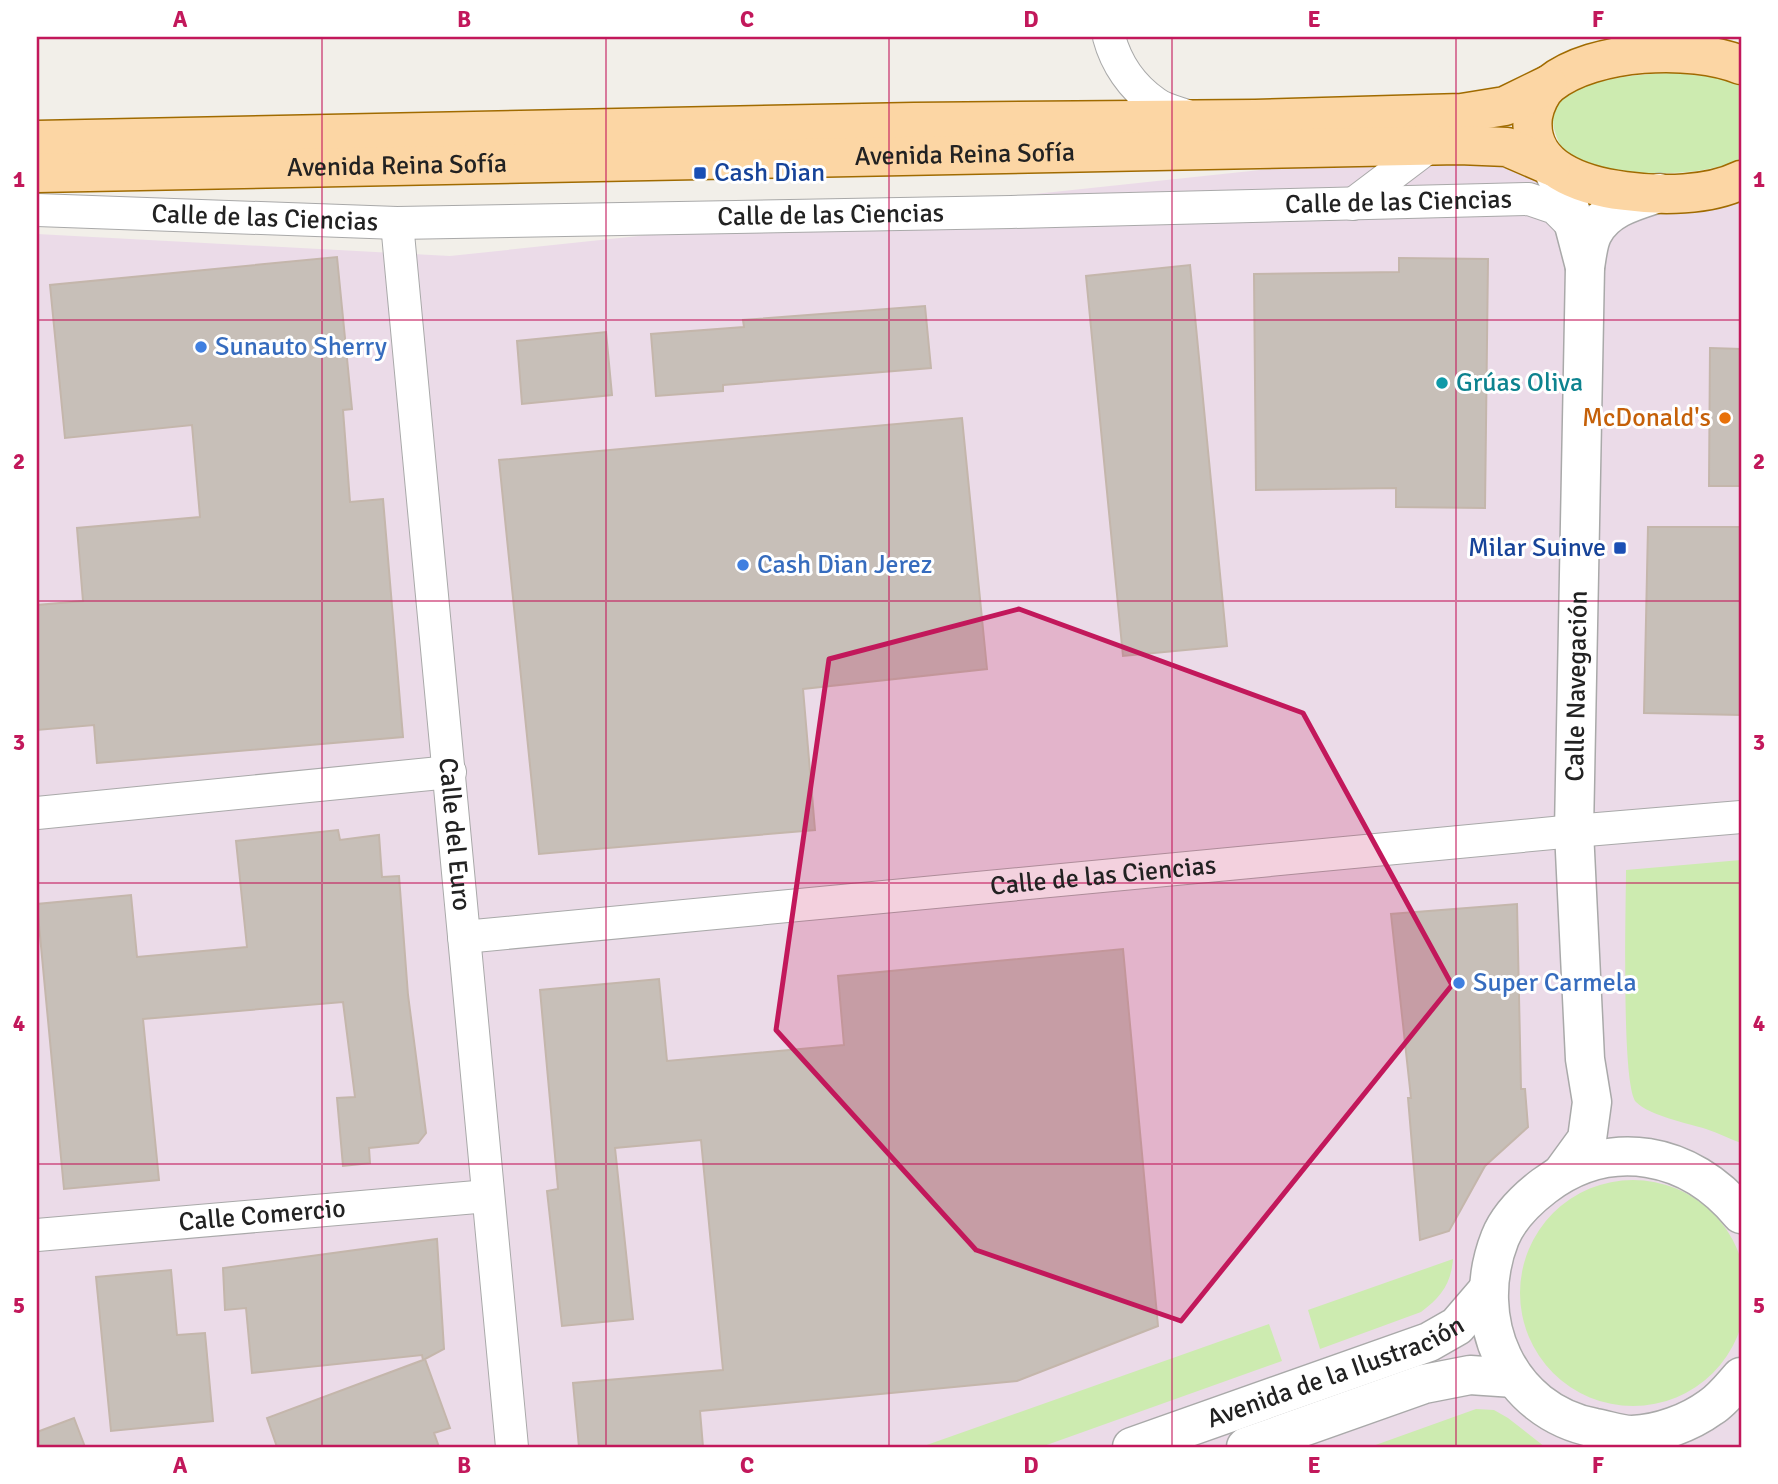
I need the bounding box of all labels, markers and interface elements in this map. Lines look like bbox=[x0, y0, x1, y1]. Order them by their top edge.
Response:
text: A bbox=[173, 5, 188, 34]
text: B bbox=[457, 5, 471, 34]
text: C bbox=[740, 5, 754, 34]
text: D bbox=[1023, 5, 1039, 34]
text: E bbox=[1307, 5, 1321, 34]
text: F bbox=[1592, 5, 1604, 34]
street label: Avenida Reina Sofía bbox=[854, 137, 1075, 173]
street label: Avenida Reina Sofía bbox=[287, 148, 507, 184]
place label: Cash Dian bbox=[714, 157, 825, 189]
text: 1 bbox=[13, 165, 25, 194]
marker: Cash Dian bbox=[692, 165, 708, 181]
text: 1 bbox=[1753, 165, 1765, 194]
street label: Calle de las Ciencias bbox=[1285, 183, 1512, 221]
street label: Calle de las Ciencias bbox=[717, 197, 944, 233]
street label: Calle de las Ciencias bbox=[151, 198, 379, 238]
place label: Sunauto Sherry bbox=[215, 331, 387, 363]
marker: Sunauto Sherry bbox=[193, 339, 209, 355]
place label: Grúas Oliva bbox=[1456, 367, 1583, 399]
marker: Grúas Oliva bbox=[1434, 375, 1450, 391]
place label: McDonald's bbox=[1582, 402, 1711, 434]
marker: McDonald's bbox=[1717, 410, 1733, 426]
text: 2 bbox=[13, 447, 25, 476]
text: 2 bbox=[1753, 447, 1765, 476]
place label: Milar Suinve bbox=[1468, 532, 1606, 564]
marker: Milar Suinve bbox=[1612, 540, 1628, 556]
place label: Cash Dian Jerez bbox=[757, 549, 932, 581]
marker: Cash Dian Jerez bbox=[735, 557, 751, 573]
street label: Calle Navegación bbox=[1559, 590, 1595, 782]
text: 3 bbox=[13, 728, 25, 757]
text: 3 bbox=[1753, 728, 1765, 757]
street label: Calle del Euro bbox=[431, 756, 478, 912]
street label: Calle de las Ciencias bbox=[989, 849, 1218, 903]
place label: Super Carmela bbox=[1473, 967, 1637, 999]
marker: Super Carmela bbox=[1451, 975, 1467, 991]
text: 4 bbox=[13, 1009, 25, 1038]
text: 4 bbox=[1753, 1009, 1765, 1038]
street label: Calle Comercio bbox=[177, 1192, 347, 1239]
text: 5 bbox=[13, 1291, 25, 1320]
text: 5 bbox=[1753, 1291, 1765, 1320]
street label: Avenida de la Ilustración bbox=[1203, 1309, 1470, 1435]
text: A bbox=[173, 1451, 188, 1480]
text: B bbox=[457, 1451, 471, 1480]
text: C bbox=[740, 1451, 754, 1480]
text: D bbox=[1023, 1451, 1039, 1480]
text: E bbox=[1307, 1451, 1321, 1480]
text: F bbox=[1592, 1451, 1604, 1480]

